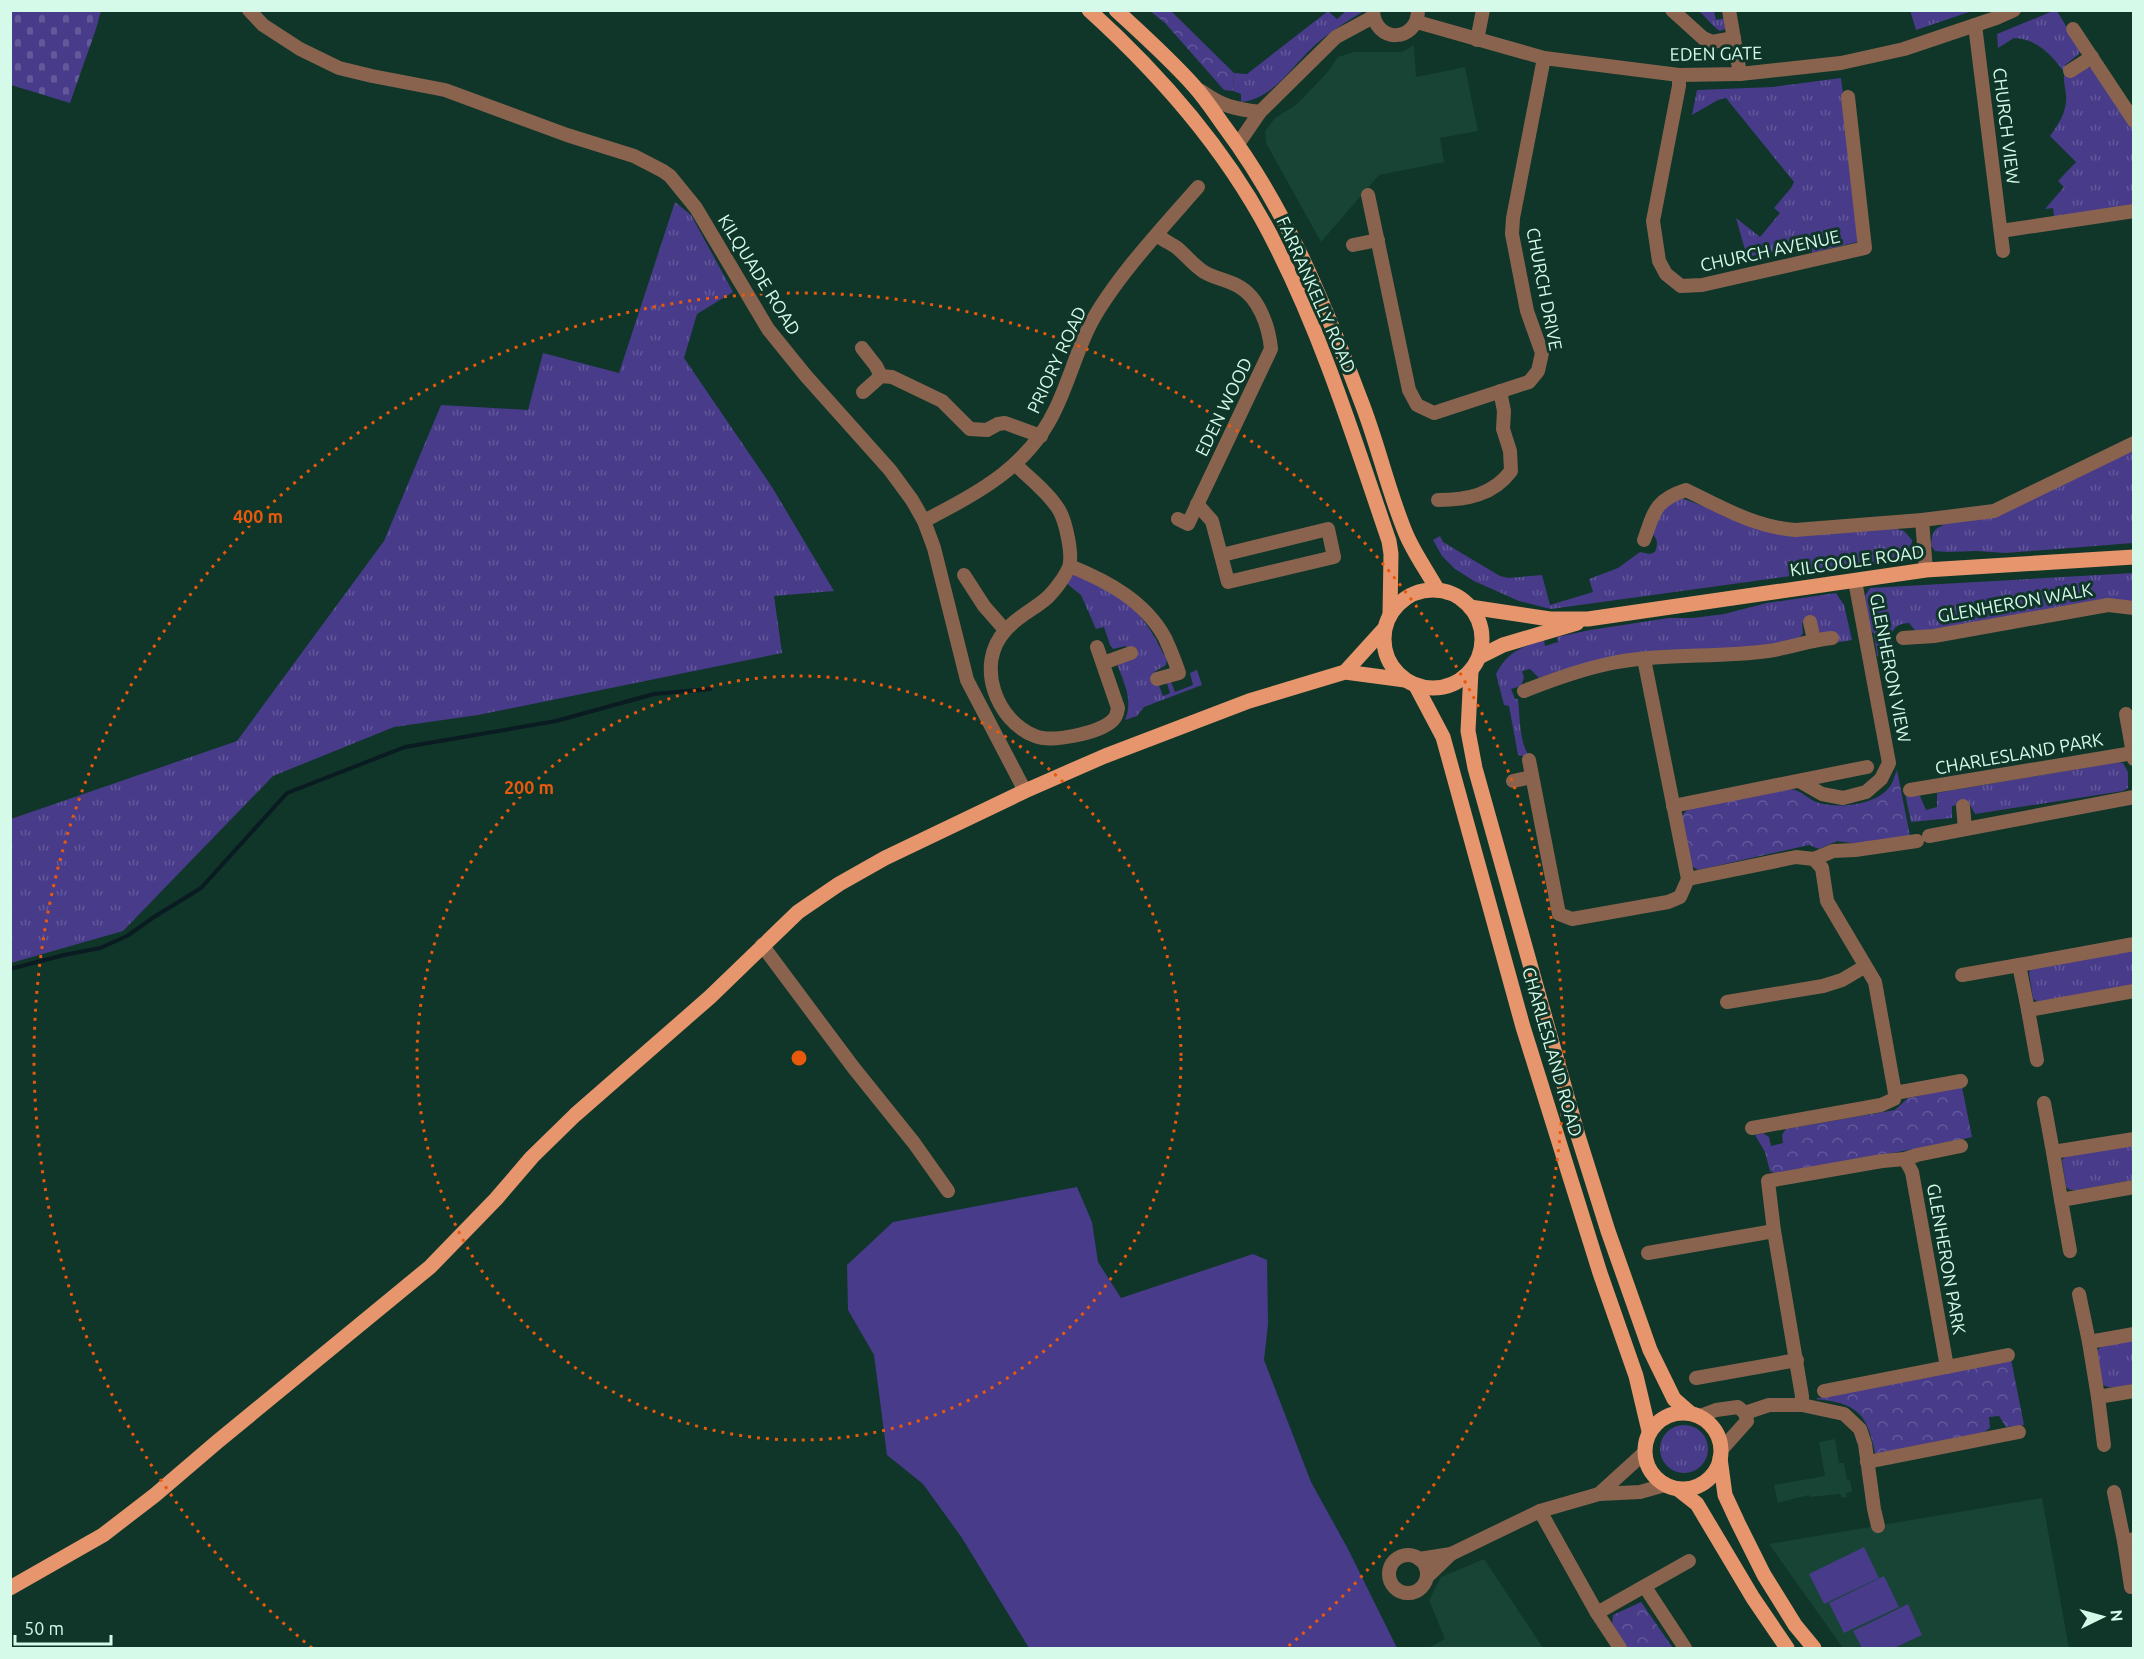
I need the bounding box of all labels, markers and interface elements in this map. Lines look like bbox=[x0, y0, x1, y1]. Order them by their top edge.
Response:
street label: EDEN GATE bbox=[1669, 42, 1762, 64]
street label: CHURCH VIEW bbox=[1990, 66, 2024, 186]
street label: KILQUADE ROAD bbox=[714, 210, 805, 339]
street label: FARRANKELLY ROAD bbox=[1273, 213, 1361, 376]
street label: CHURCH AVENUE bbox=[1698, 225, 1841, 275]
street label: CHURCH DRIVE bbox=[1523, 226, 1567, 352]
street label: PRIORY ROAD bbox=[1023, 303, 1090, 416]
street label: EDEN WOOD bbox=[1191, 354, 1256, 459]
text: 400 m bbox=[233, 506, 283, 526]
street label: KILCOOLE ROAD bbox=[1788, 541, 1925, 579]
street label: GLENHERON WALK bbox=[1936, 579, 2094, 626]
street label: GLENHERON VIEW bbox=[1867, 591, 1915, 744]
street label: CHARLESLAND PARK bbox=[1933, 728, 2104, 778]
text: 200 m bbox=[504, 777, 554, 797]
street label: CHARLESLAND ROAD bbox=[1519, 965, 1587, 1139]
centre of rings bbox=[789, 1048, 809, 1068]
street label: GLENHERON PARK bbox=[1924, 1182, 1970, 1336]
north arrow bbox=[2072, 1587, 2132, 1647]
scale bar bbox=[15, 1608, 111, 1646]
text: N bbox=[2107, 1609, 2126, 1622]
text: 50 m bbox=[24, 1618, 64, 1638]

